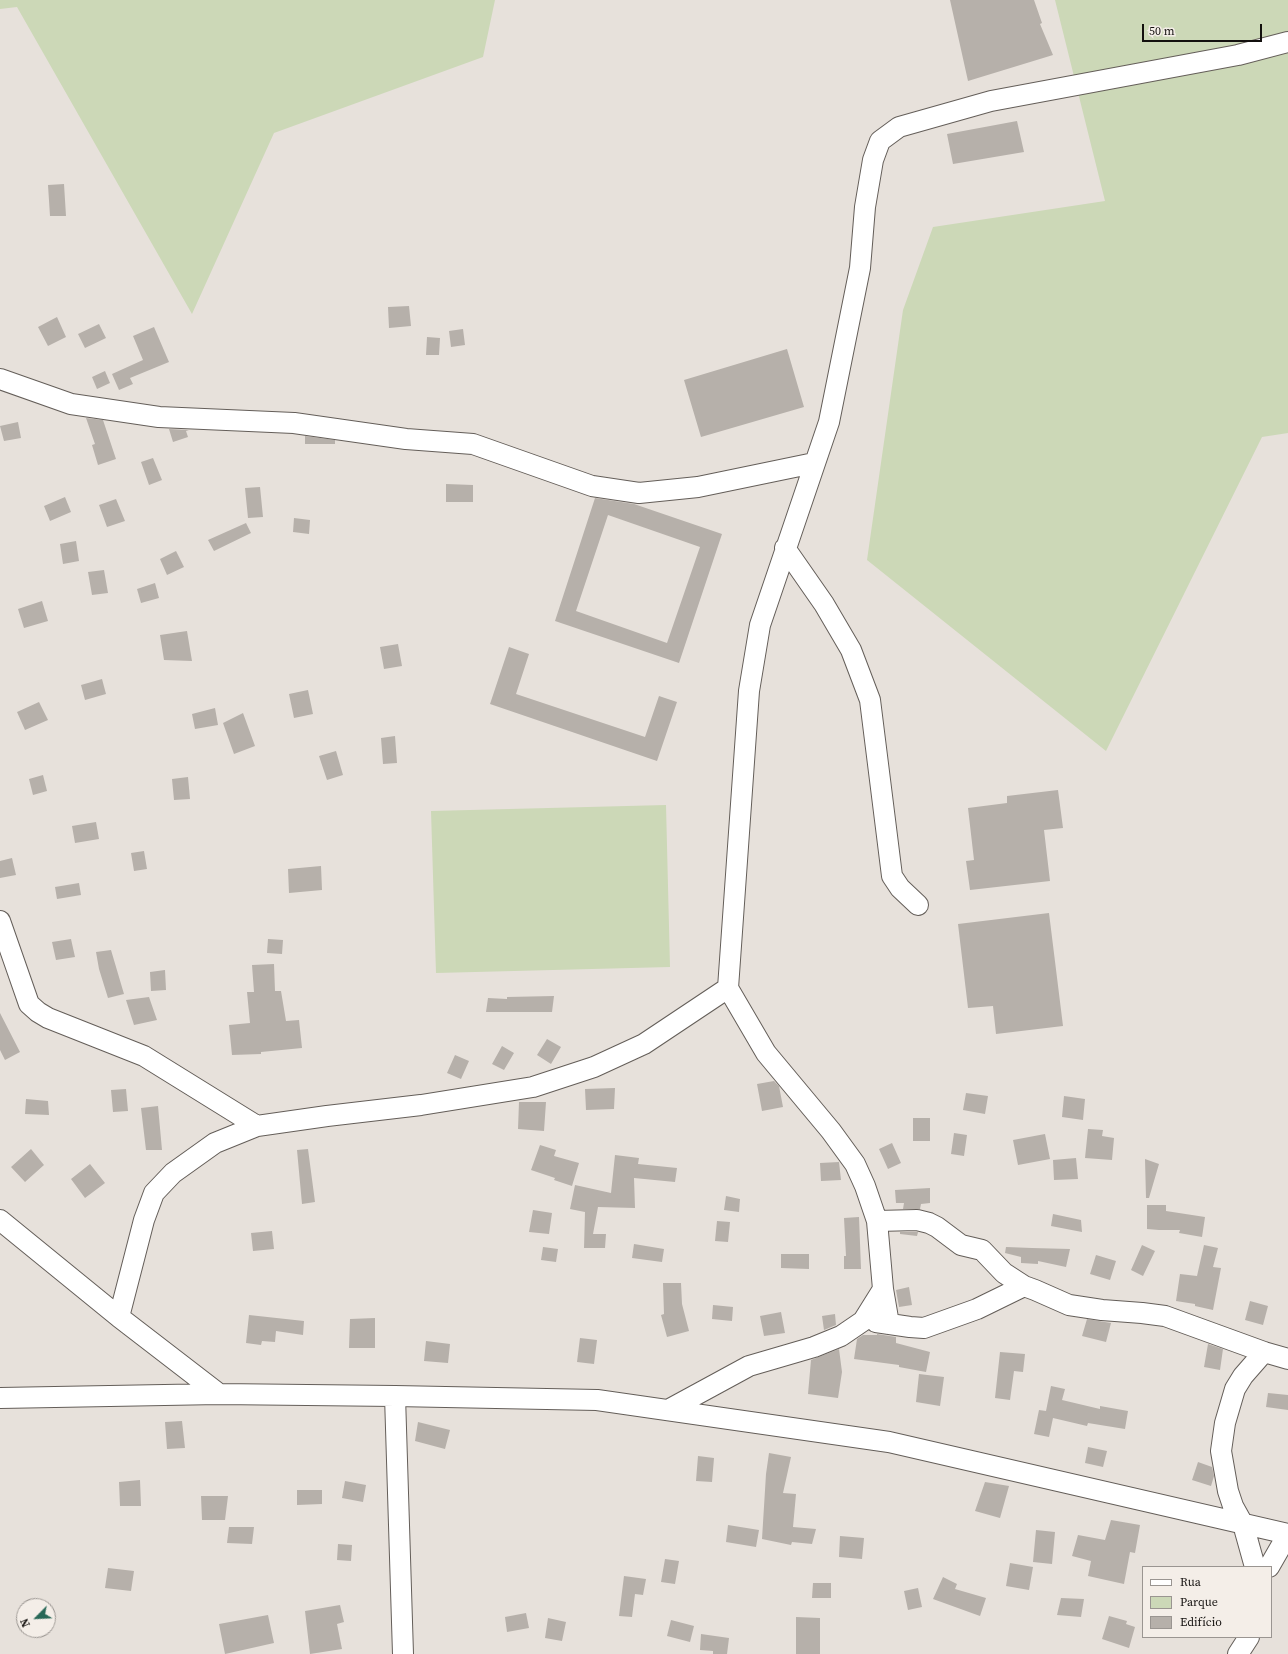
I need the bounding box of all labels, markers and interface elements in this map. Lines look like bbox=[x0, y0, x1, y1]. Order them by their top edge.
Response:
scale bar bbox=[1144, 16, 1264, 42]
text: 50 m bbox=[1149, 23, 1175, 39]
legend bbox=[1142, 1566, 1272, 1638]
text: Rua bbox=[1180, 1574, 1201, 1590]
text: Parque bbox=[1180, 1594, 1218, 1610]
north arrow bbox=[16, 1598, 56, 1638]
text: Edifício bbox=[1180, 1614, 1222, 1630]
text: N bbox=[17, 1616, 34, 1629]

